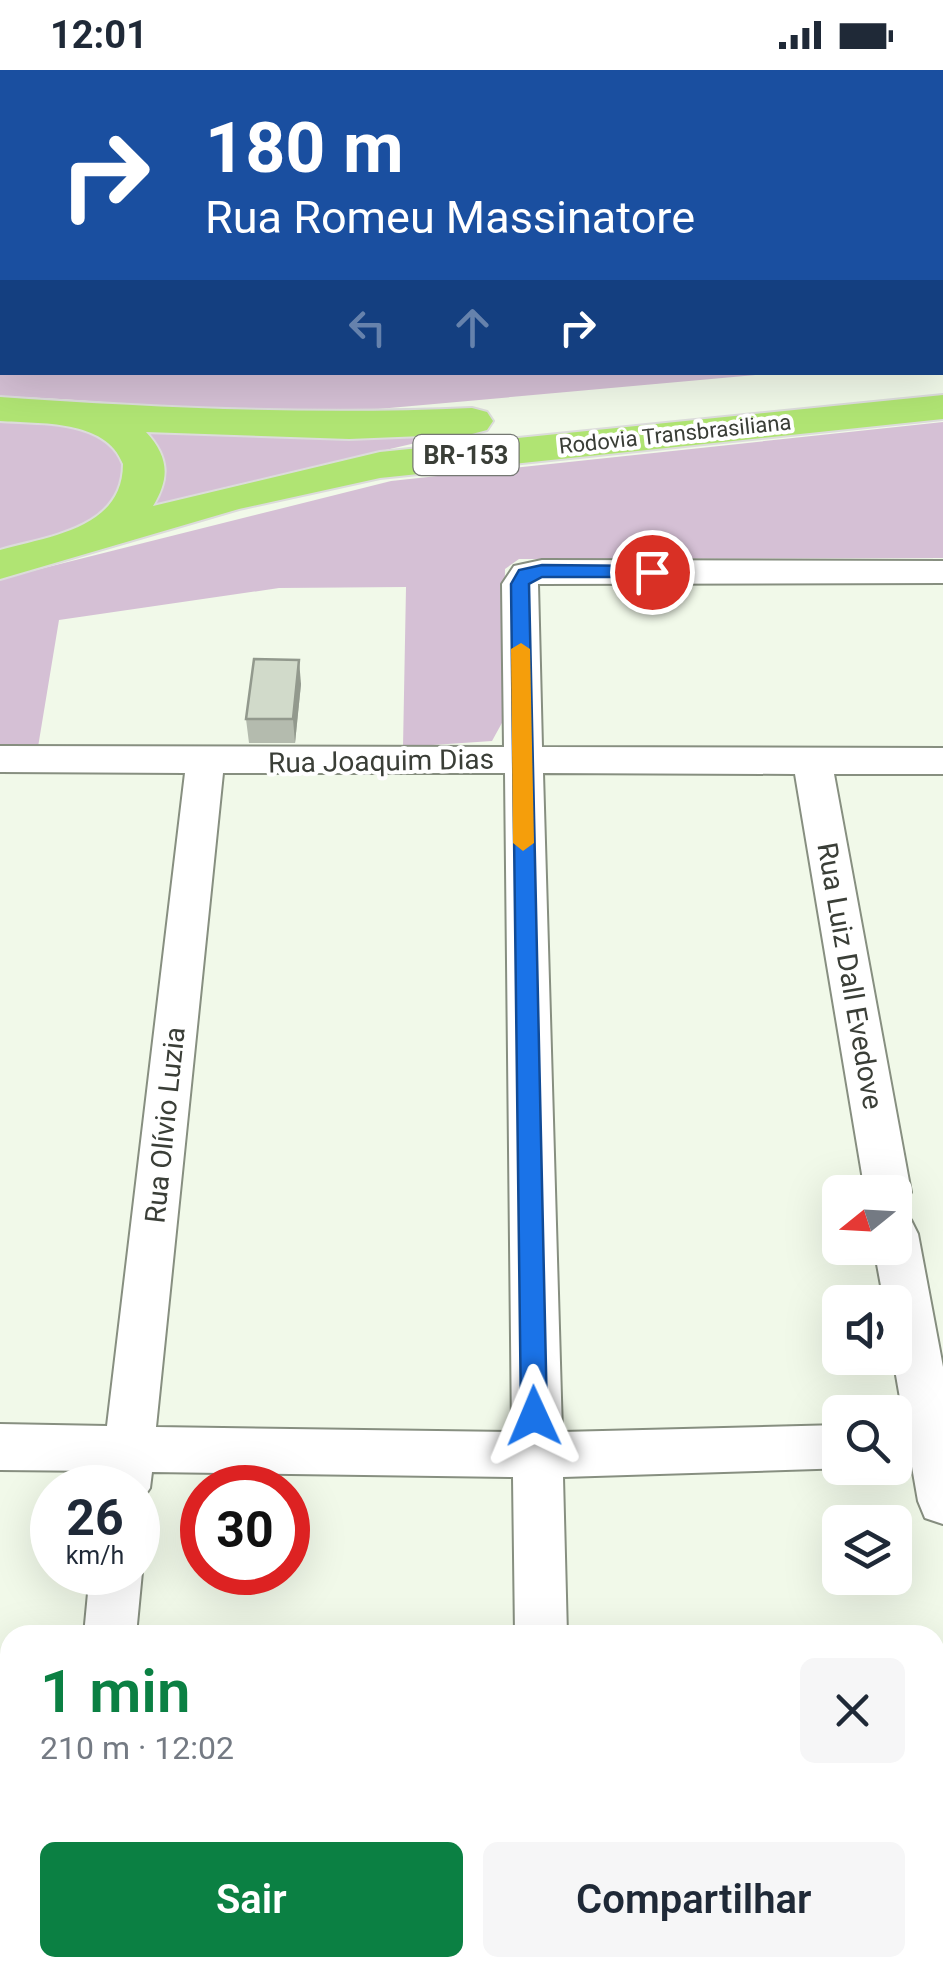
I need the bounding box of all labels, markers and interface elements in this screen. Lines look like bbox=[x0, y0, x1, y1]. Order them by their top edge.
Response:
text: 12:01 bbox=[50, 13, 148, 57]
text: 180 m bbox=[205, 107, 404, 189]
icon: right bbox=[40, 110, 170, 240]
text: Rua Romeu Massinatore bbox=[205, 191, 695, 244]
icon: left bbox=[340, 300, 395, 355]
icon: ahead bbox=[445, 300, 500, 355]
icon: right bbox=[550, 300, 605, 355]
street label: Rodovia Transbrasiliana bbox=[558, 409, 792, 459]
road number: BR-153 bbox=[414, 435, 518, 475]
pin bbox=[610, 530, 695, 615]
icon: arrive bbox=[625, 545, 680, 600]
street label: Rua Joaquim Dias bbox=[268, 743, 494, 779]
street label: Rua Luiz Dall Evedove bbox=[810, 840, 890, 1112]
street label: Rua Olívio Luzia bbox=[138, 1025, 192, 1225]
north arrow bbox=[822, 1175, 912, 1265]
map controls bbox=[822, 1175, 912, 1595]
button: sound bbox=[822, 1285, 912, 1375]
position arrow bbox=[482, 1364, 586, 1468]
button: search bbox=[822, 1395, 912, 1485]
speed limit sign: 30 bbox=[180, 1465, 310, 1595]
text: 26 bbox=[66, 1489, 124, 1547]
button: layers bbox=[822, 1505, 912, 1595]
text: km/h bbox=[66, 1541, 124, 1570]
text: 1 min bbox=[40, 1656, 190, 1727]
button: close bbox=[800, 1658, 905, 1763]
text: 210 m · 12:02 bbox=[40, 1729, 234, 1767]
button: Sair bbox=[40, 1842, 463, 1957]
button: Compartilhar bbox=[483, 1842, 905, 1957]

